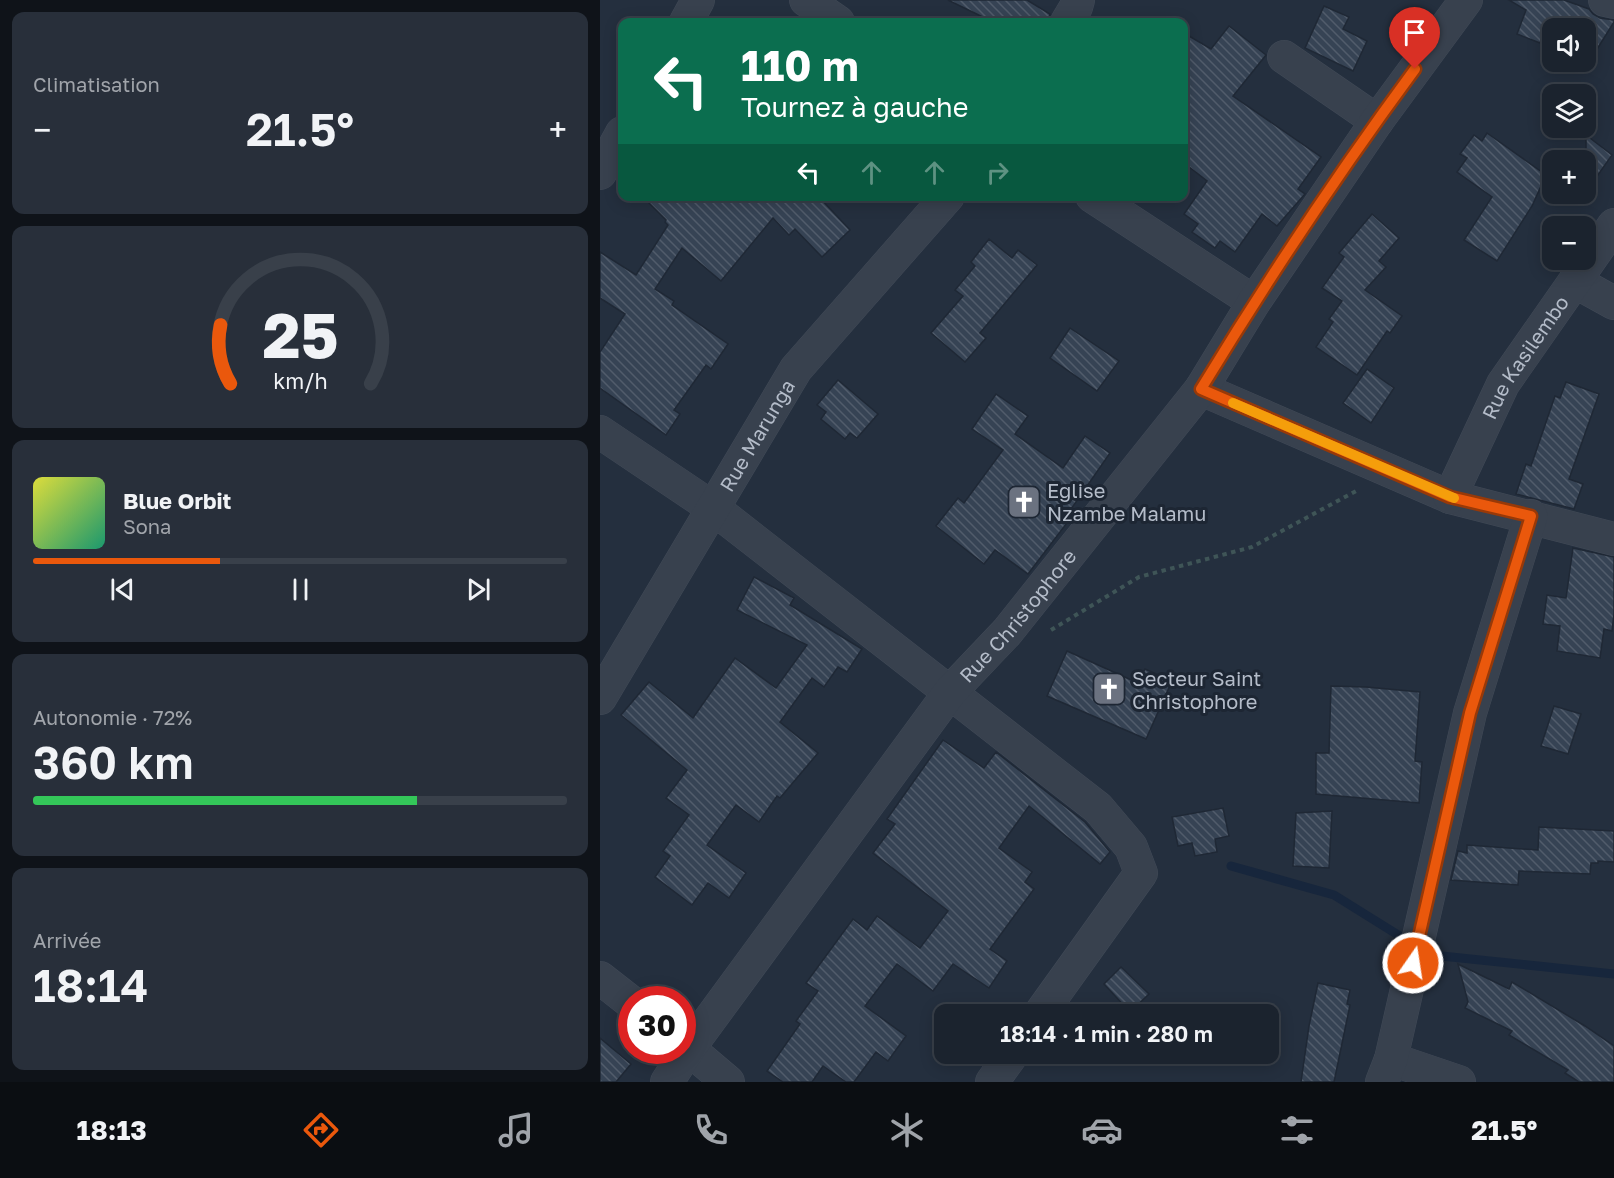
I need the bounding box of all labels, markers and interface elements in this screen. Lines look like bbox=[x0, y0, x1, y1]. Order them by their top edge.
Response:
pin bbox=[1389, 7, 1440, 69]
icon: arrive bbox=[1398, 16, 1431, 49]
map controls bbox=[1542, 18, 1596, 270]
button: sound bbox=[1542, 18, 1596, 72]
text: 110 m bbox=[741, 40, 859, 90]
icon: left bbox=[642, 42, 720, 120]
text: Climatisation bbox=[33, 72, 160, 96]
button: layers bbox=[1542, 84, 1596, 138]
text: Tournez à gauche bbox=[741, 91, 968, 123]
text: 21.5° bbox=[246, 102, 354, 156]
text: − bbox=[33, 110, 51, 149]
text: + bbox=[549, 110, 567, 149]
button: + bbox=[1542, 150, 1596, 204]
icon: left bbox=[792, 156, 825, 189]
icon: ahead bbox=[855, 156, 888, 189]
icon: ahead bbox=[918, 156, 951, 189]
icon: right bbox=[981, 156, 1014, 189]
button: − bbox=[1542, 216, 1596, 270]
street label: Rue Kasilembo bbox=[1476, 291, 1573, 423]
text: 25 bbox=[262, 297, 338, 372]
text: km/h bbox=[273, 368, 327, 394]
street label: Rue Marunga bbox=[714, 375, 799, 496]
place label: Eglise Nzambe Malamu bbox=[1047, 478, 1206, 525]
church icon: Eglise Nzambe Malamu bbox=[1006, 484, 1042, 520]
text: Blue Orbit bbox=[123, 487, 231, 514]
text: Sona bbox=[123, 514, 171, 538]
street label: Rue Christophore bbox=[954, 544, 1081, 687]
icon: previous bbox=[106, 573, 139, 606]
icon: pause bbox=[284, 573, 317, 606]
icon: next bbox=[462, 573, 495, 606]
place label: Secteur Saint Christophore bbox=[1132, 666, 1261, 713]
church icon: Secteur Saint Christophore bbox=[1091, 671, 1127, 707]
text: Autonomie · 72% bbox=[33, 705, 192, 729]
text: 360 km bbox=[33, 735, 194, 789]
text: Arrivée bbox=[33, 928, 101, 952]
position arrow bbox=[1381, 931, 1445, 995]
text: 18:14 bbox=[33, 958, 149, 1012]
speed limit sign: 30 bbox=[618, 986, 696, 1064]
text: 18:14 · 1 min · 280 m bbox=[1000, 1020, 1213, 1047]
icon: directions bbox=[300, 1109, 342, 1151]
icon: music bbox=[495, 1109, 537, 1151]
icon: phone bbox=[690, 1109, 732, 1151]
icon: climate bbox=[886, 1109, 928, 1151]
icon: car bbox=[1081, 1109, 1123, 1151]
icon: filters bbox=[1276, 1109, 1318, 1151]
text: 18:13 bbox=[77, 1114, 147, 1146]
text: 21.5° bbox=[1471, 1114, 1537, 1146]

